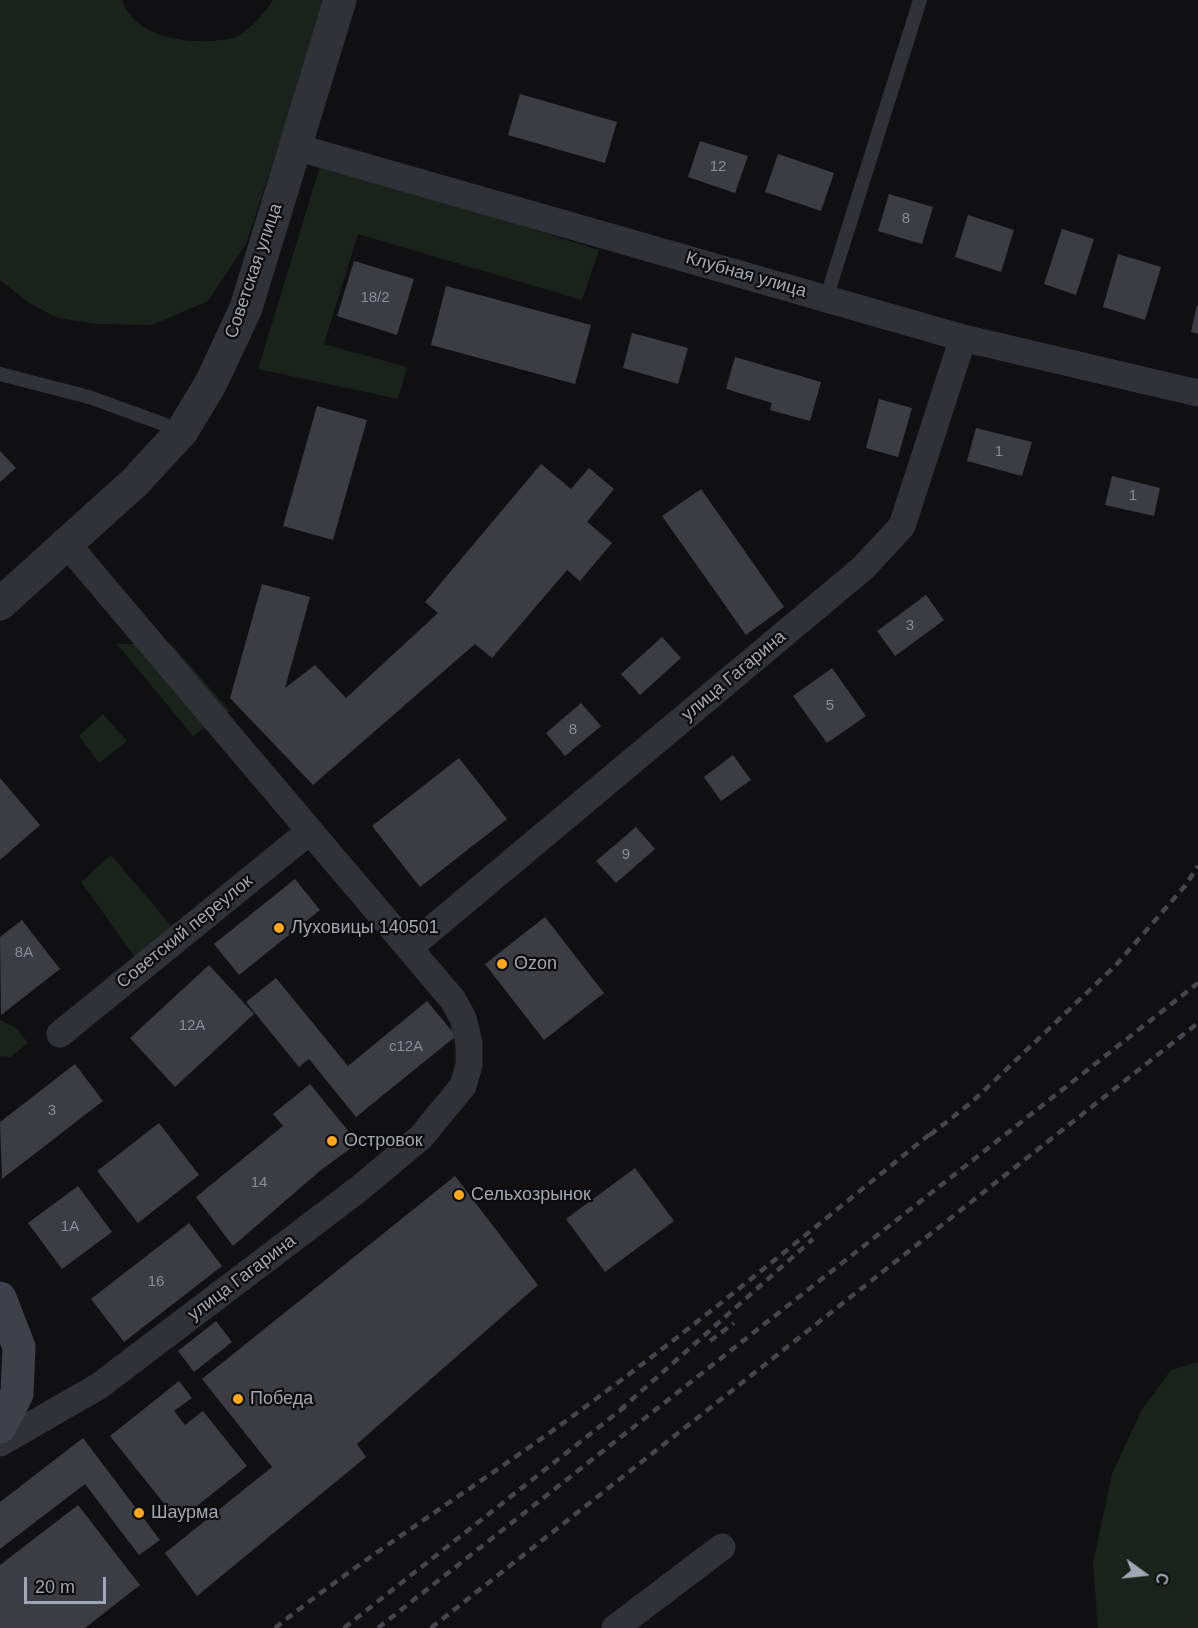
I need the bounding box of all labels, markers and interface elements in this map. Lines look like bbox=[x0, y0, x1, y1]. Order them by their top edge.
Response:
house number: 12 bbox=[710, 158, 726, 176]
street label: Советская улица bbox=[221, 201, 287, 341]
house number: 8 bbox=[902, 210, 910, 228]
street label: Клубная улица bbox=[683, 247, 809, 303]
house number: 18/2 bbox=[360, 289, 390, 307]
house number: 1 bbox=[995, 443, 1003, 461]
house number: 1 bbox=[1129, 487, 1137, 505]
house number: 3 bbox=[906, 617, 914, 635]
street label: улица Гагарина bbox=[677, 626, 791, 726]
house number: 5 bbox=[826, 697, 834, 715]
house number: 8 bbox=[569, 721, 577, 739]
house number: 9 bbox=[622, 846, 630, 864]
street label: Советский переулок bbox=[113, 871, 257, 993]
place label: Луховицы 140501 bbox=[291, 917, 439, 939]
marker: Луховицы 140501 bbox=[272, 921, 286, 935]
house number: 8А bbox=[15, 944, 33, 962]
place label: Ozon bbox=[514, 953, 557, 975]
marker: Ozon bbox=[495, 957, 509, 971]
house number: 12А bbox=[179, 1017, 205, 1035]
house number: с12А bbox=[389, 1038, 423, 1056]
house number: 3 bbox=[48, 1102, 56, 1120]
place label: Островок bbox=[344, 1130, 423, 1152]
marker: Островок bbox=[325, 1134, 339, 1148]
house number: 14 bbox=[251, 1174, 267, 1192]
place label: Сельхозрынок bbox=[471, 1184, 591, 1206]
marker: Сельхозрынок bbox=[452, 1188, 466, 1202]
house number: 1А bbox=[61, 1218, 79, 1236]
street label: улица Гагарина bbox=[184, 1230, 300, 1326]
house number: 16 bbox=[148, 1273, 164, 1291]
place label: Победа bbox=[250, 1388, 313, 1410]
marker: Победа bbox=[231, 1392, 245, 1406]
place label: Шаурма bbox=[151, 1502, 219, 1524]
marker: Шаурма bbox=[132, 1506, 146, 1520]
north arrow bbox=[1114, 1544, 1174, 1604]
scale bar bbox=[27, 1565, 110, 1603]
text: С bbox=[1152, 1571, 1172, 1587]
text: 20 m bbox=[35, 1577, 75, 1597]

